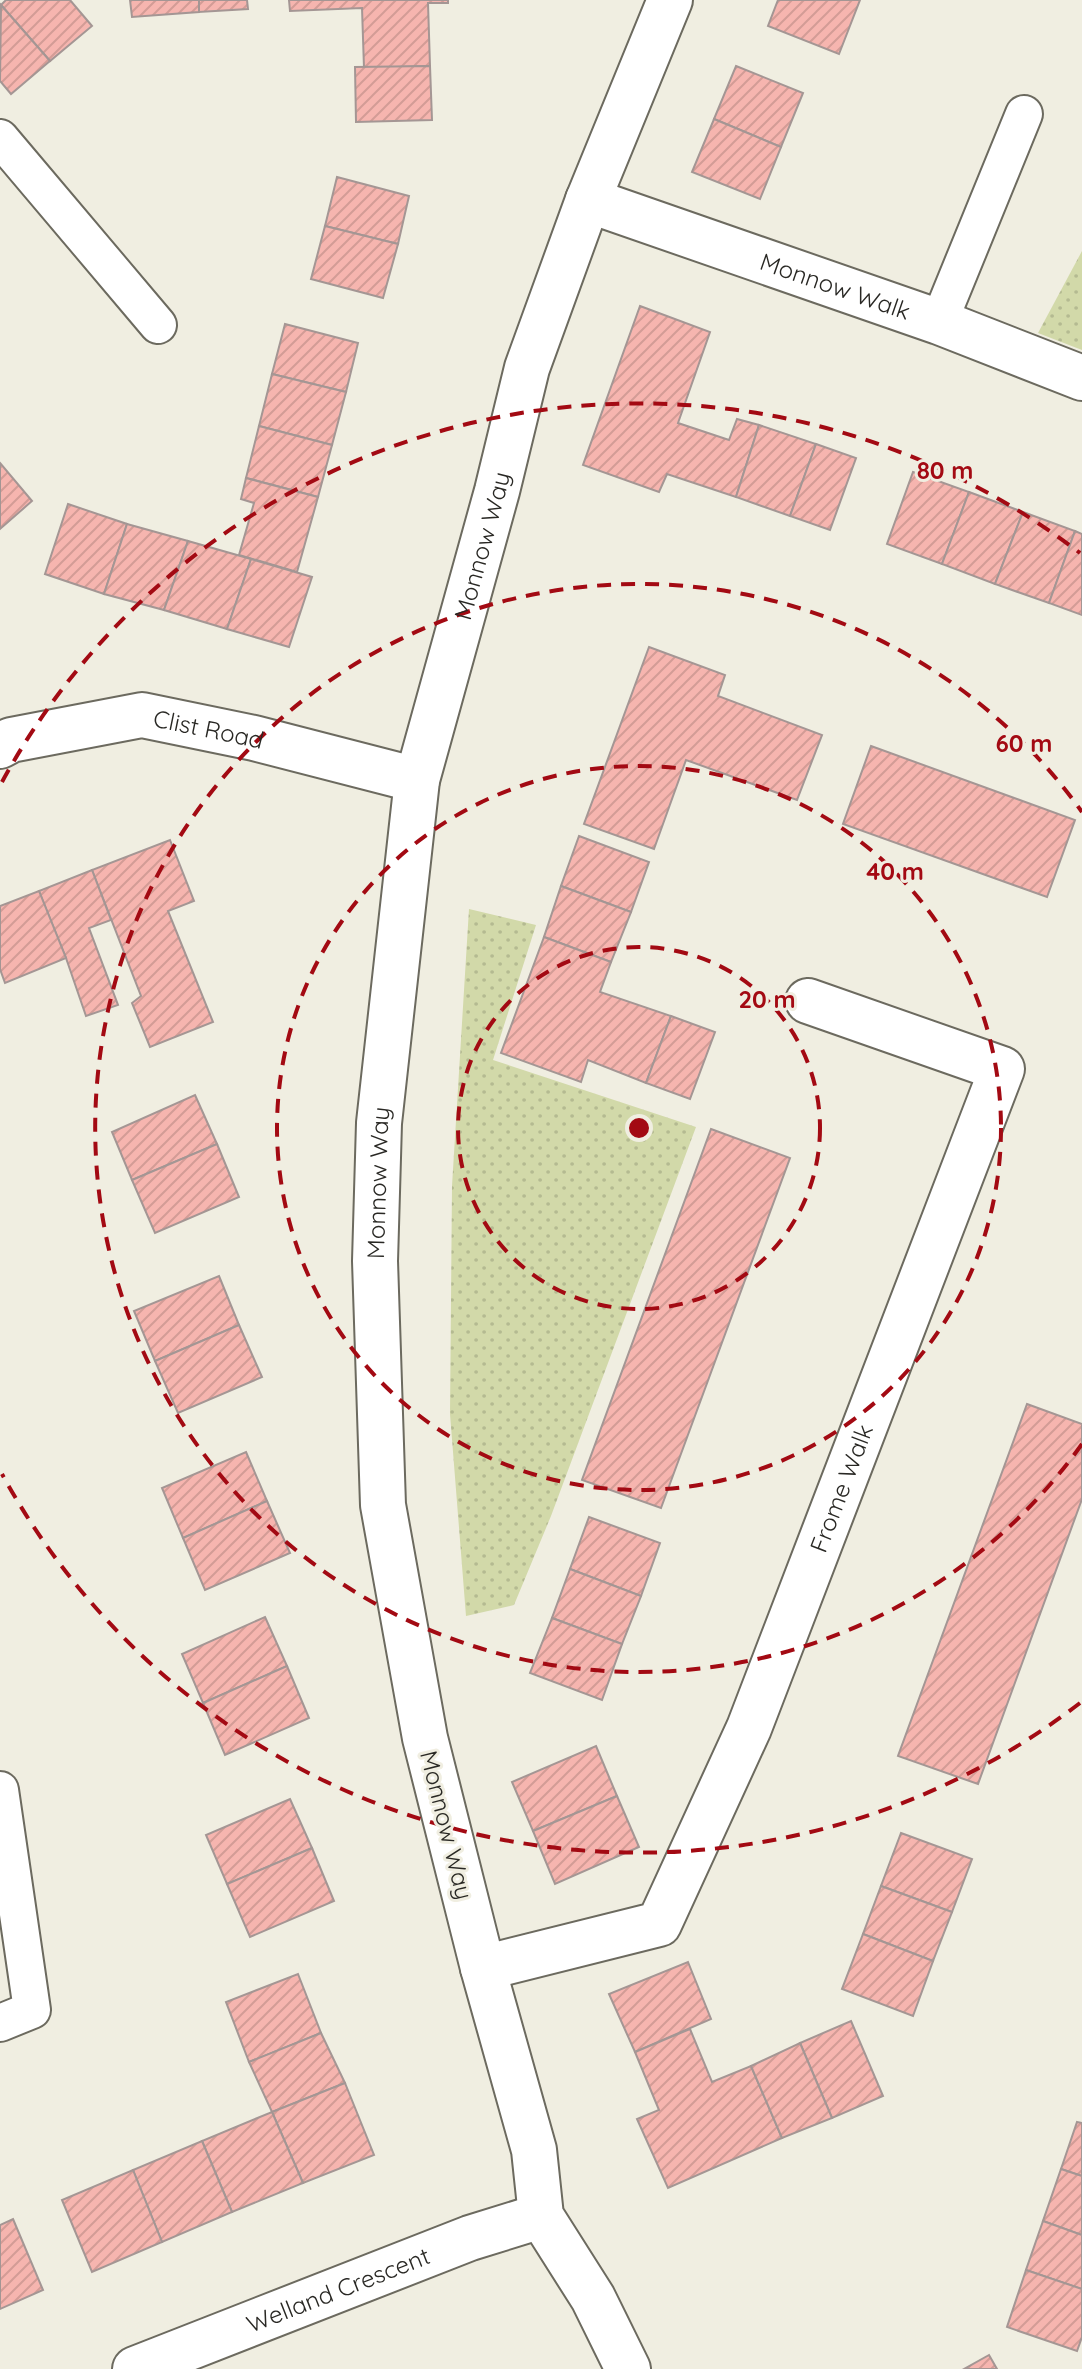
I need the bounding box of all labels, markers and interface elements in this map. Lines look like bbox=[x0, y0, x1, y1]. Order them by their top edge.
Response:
street label: Monnow Walk bbox=[756, 246, 915, 326]
text: 80 m bbox=[917, 455, 973, 485]
street label: Monnow Way bbox=[447, 469, 516, 623]
street label: Clist Road bbox=[151, 703, 267, 755]
text: 60 m bbox=[996, 728, 1052, 758]
text: 40 m bbox=[866, 856, 924, 886]
text: 20 m bbox=[738, 984, 796, 1014]
street label: Monnow Way bbox=[360, 1105, 396, 1259]
centre of rings bbox=[625, 1114, 653, 1142]
street label: Frome Walk bbox=[803, 1420, 879, 1556]
street label: Monnow Way bbox=[414, 1747, 480, 1903]
street label: Welland Crescent bbox=[242, 2240, 434, 2339]

